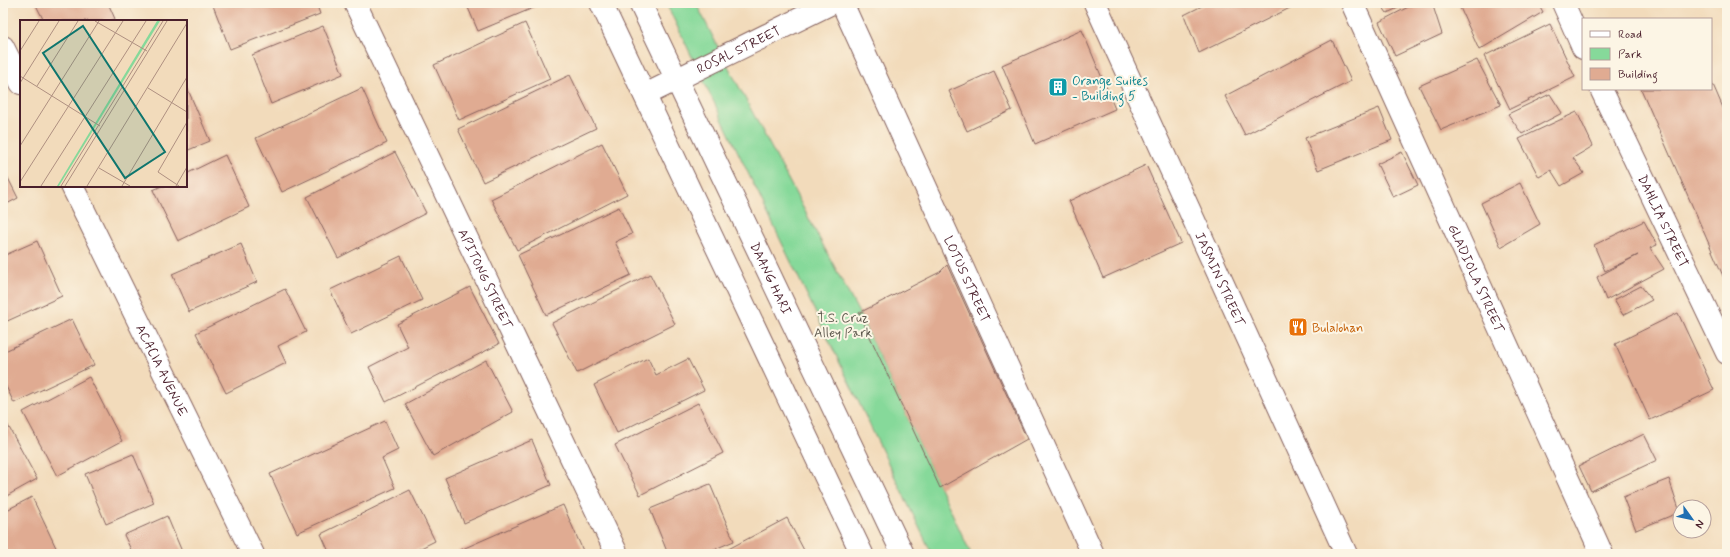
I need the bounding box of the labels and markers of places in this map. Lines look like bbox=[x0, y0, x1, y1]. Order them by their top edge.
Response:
place label: Orange Suites - Building 5 bbox=[1072, 73, 1148, 107]
building icon: Orange Suites - Building 5 bbox=[1047, 76, 1069, 98]
restaurant icon: Bulalohan bbox=[1287, 316, 1309, 338]
place label: Bulalohan bbox=[1312, 320, 1363, 337]

